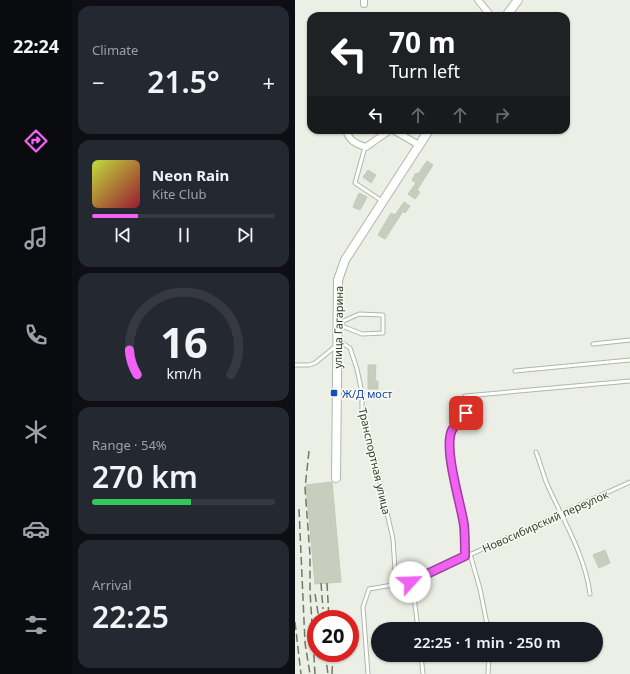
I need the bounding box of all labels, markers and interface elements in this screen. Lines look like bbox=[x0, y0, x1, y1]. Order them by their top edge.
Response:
text: 70 m bbox=[389, 23, 456, 61]
icon: left bbox=[323, 28, 375, 80]
text: 22:24 bbox=[13, 34, 59, 58]
text: Climate bbox=[92, 41, 138, 59]
text: Turn left bbox=[389, 59, 460, 83]
text: 21.5° bbox=[147, 61, 220, 102]
text: − bbox=[92, 67, 105, 97]
text: + bbox=[262, 67, 275, 97]
icon: left bbox=[365, 104, 387, 126]
icon: ahead bbox=[407, 104, 429, 126]
icon: ahead bbox=[449, 104, 471, 126]
icon: right bbox=[491, 104, 513, 126]
icon: directions bbox=[22, 127, 50, 155]
text: Neon Rain bbox=[152, 165, 229, 185]
text: Kite Club bbox=[152, 185, 206, 203]
icon: music bbox=[22, 224, 50, 252]
icon: previous bbox=[112, 224, 134, 246]
icon: pause bbox=[173, 224, 195, 246]
icon: next bbox=[234, 224, 256, 246]
street label: улица Гагарина bbox=[330, 286, 346, 368]
text: 16 bbox=[160, 314, 207, 370]
icon: phone bbox=[22, 321, 50, 349]
text: km/h bbox=[166, 364, 201, 383]
place label: Ж/Д мост bbox=[342, 386, 392, 401]
marker: Ж/Д мост bbox=[329, 388, 339, 398]
pin bbox=[449, 396, 483, 430]
icon: arrive bbox=[455, 402, 477, 424]
street label: Транспортная улица bbox=[355, 406, 395, 516]
icon: climate bbox=[22, 418, 50, 446]
text: Range · 54% bbox=[92, 436, 167, 454]
text: 270 km bbox=[92, 456, 198, 497]
street label: Новосибирский переулок bbox=[480, 486, 611, 556]
icon: car bbox=[22, 515, 50, 543]
position arrow bbox=[389, 561, 431, 603]
text: Arrival bbox=[92, 576, 132, 594]
text: 22:25 bbox=[92, 596, 169, 637]
speed limit sign: 20 bbox=[307, 610, 359, 662]
icon: filters bbox=[22, 611, 50, 639]
text: 22:25 · 1 min · 250 m bbox=[413, 632, 561, 652]

